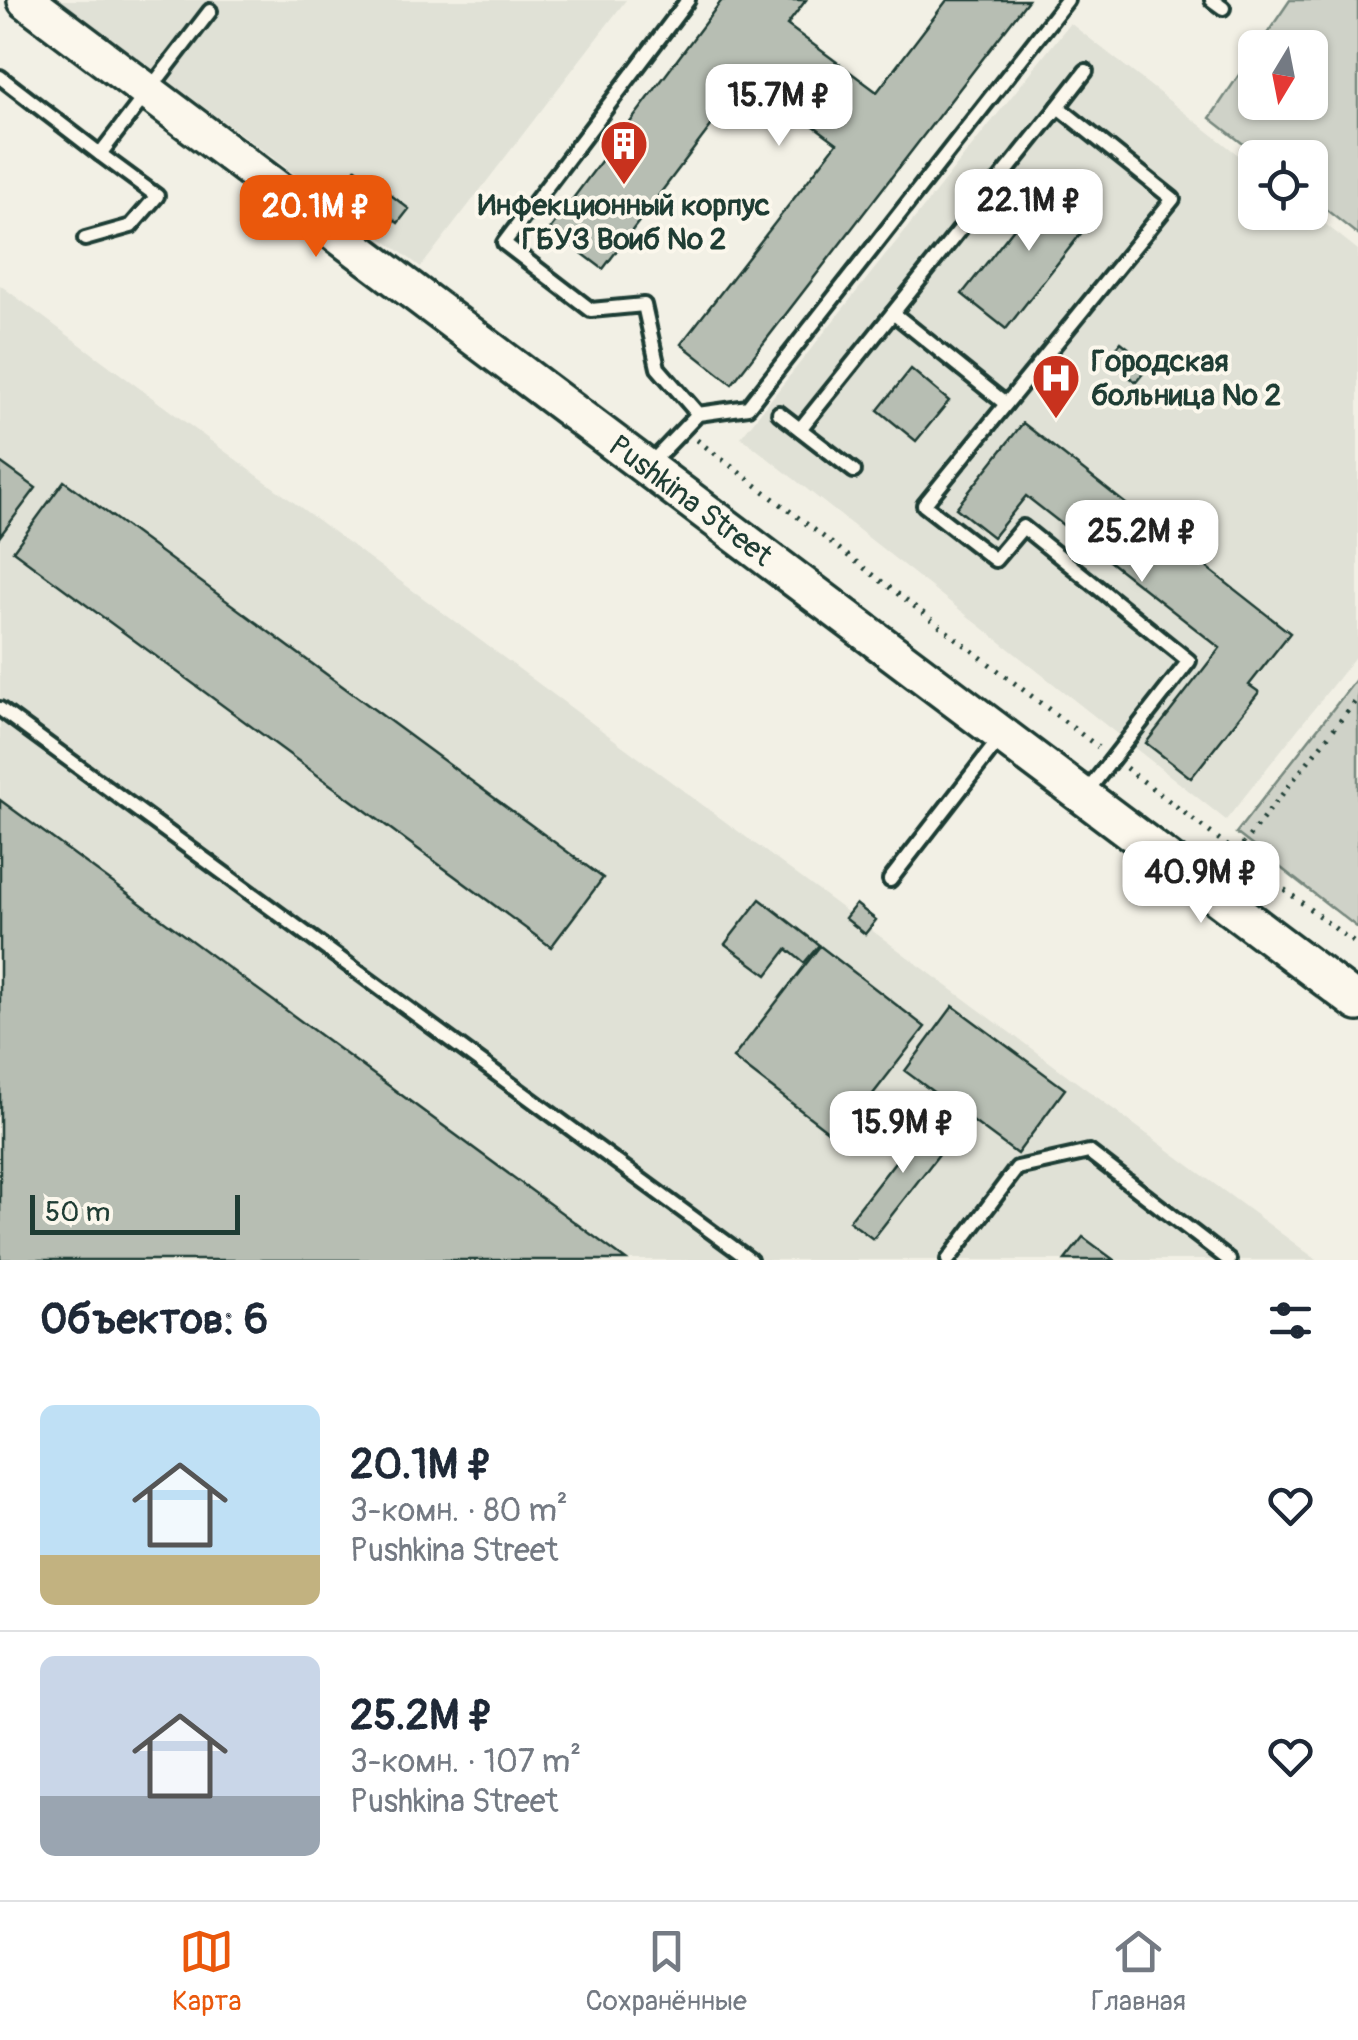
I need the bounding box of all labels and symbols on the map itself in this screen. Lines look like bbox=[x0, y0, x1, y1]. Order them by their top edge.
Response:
north arrow bbox=[1238, 30, 1328, 120]
pin: 15.7M ₽ bbox=[687, 64, 871, 149]
building icon: Инфекционный корпус ГБУЗ Воиб № 2 bbox=[598, 118, 650, 186]
pin: 22.1M ₽ bbox=[937, 169, 1121, 254]
pin: 20.1M ₽ bbox=[224, 175, 408, 260]
place label: Инфекционный корпус ГБУЗ Воиб № 2 bbox=[478, 187, 770, 258]
place label: Городская больница № 2 bbox=[1091, 343, 1281, 414]
hospital icon: Городская больница № 2 bbox=[1030, 352, 1082, 420]
street label: Pushkina Street bbox=[601, 427, 781, 575]
pin: 25.2M ₽ bbox=[1050, 500, 1234, 585]
pin: 40.9M ₽ bbox=[1109, 841, 1293, 926]
pin: 15.9M ₽ bbox=[811, 1091, 995, 1176]
scale bar bbox=[30, 1190, 240, 1234]

